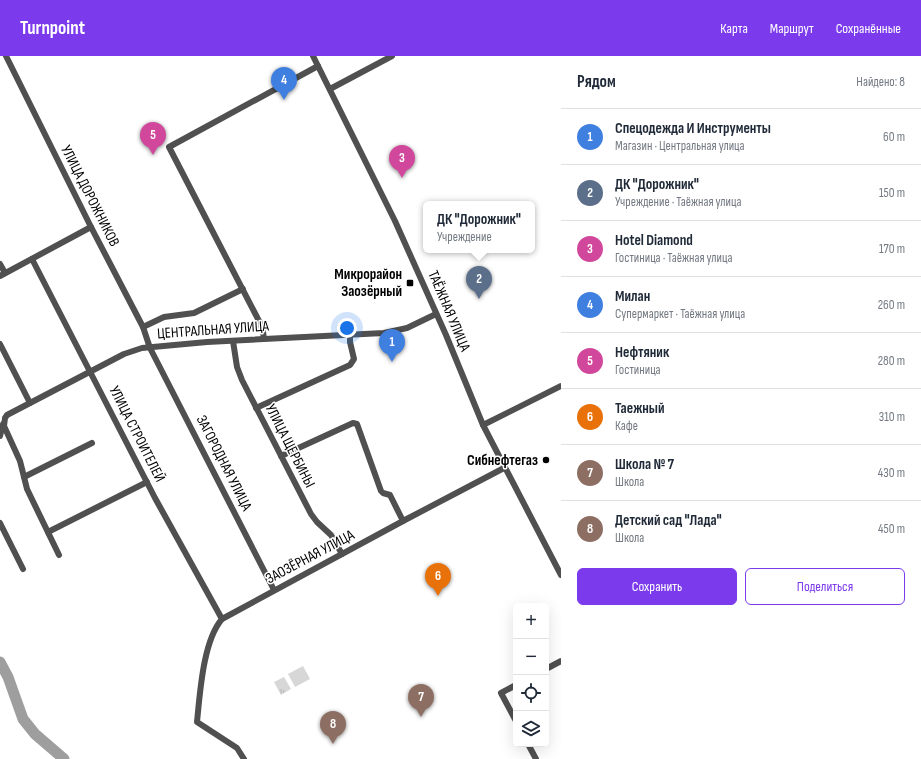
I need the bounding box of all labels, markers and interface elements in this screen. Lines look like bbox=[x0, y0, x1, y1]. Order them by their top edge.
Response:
text: Turnpoint bbox=[20, 17, 85, 40]
text: Карта bbox=[720, 20, 748, 37]
text: Маршрут bbox=[770, 20, 814, 37]
text: Сохранённые bbox=[836, 20, 901, 37]
pin: 4 bbox=[271, 67, 297, 100]
text: Рядом bbox=[577, 72, 616, 92]
text: Найдено: 8 bbox=[856, 74, 905, 90]
text: Спецодежда И Инструменты bbox=[615, 119, 771, 138]
pin: 5 bbox=[140, 122, 166, 155]
text: 1 bbox=[587, 129, 593, 145]
text: 60 m bbox=[883, 129, 905, 145]
text: Магазин · Центральная улица bbox=[615, 138, 745, 154]
street label: УЛИЦА ДОРОЖНИКОВ bbox=[56, 142, 124, 250]
pin: 3 bbox=[389, 145, 415, 178]
text: ДК "Дорожник" bbox=[615, 175, 699, 194]
text: 2 bbox=[587, 185, 593, 201]
text: 150 m bbox=[879, 185, 905, 201]
text: Учреждение · Таёжная улица bbox=[615, 194, 741, 210]
popup bbox=[423, 201, 535, 253]
text: ДК "Дорожник" bbox=[437, 210, 521, 229]
text: Учреждение bbox=[437, 229, 492, 245]
text: Hotel Diamond bbox=[615, 231, 693, 250]
text: 3 bbox=[587, 241, 593, 257]
text: 170 m bbox=[879, 241, 905, 257]
text: Гостиница · Таёжная улица bbox=[615, 250, 732, 266]
place label: Микрорайон Заозёрный bbox=[334, 265, 402, 301]
pin: 2 bbox=[466, 266, 492, 299]
street label: ТАЁЖНАЯ УЛИЦА bbox=[423, 268, 475, 355]
marker: Микрорайон Заозёрный bbox=[405, 278, 415, 288]
text: Милан bbox=[615, 287, 650, 306]
text: 4 bbox=[587, 297, 593, 313]
text: 260 m bbox=[878, 297, 905, 313]
text: Супермаркет · Таёжная улица bbox=[615, 306, 745, 322]
street label: ЦЕНТРАЛЬНАЯ УЛИЦА bbox=[157, 317, 270, 343]
your location bbox=[337, 318, 357, 338]
pin: 1 bbox=[379, 329, 405, 362]
text: Нефтяник bbox=[615, 343, 669, 362]
text: 5 bbox=[587, 353, 593, 369]
text: 280 m bbox=[878, 353, 905, 369]
text: Гостиница bbox=[615, 362, 661, 378]
street label: УЛИЦА СТРОИТЕЛЕЙ bbox=[105, 383, 169, 485]
text: Таежный bbox=[615, 399, 664, 418]
street label: УЛИЦА ЩЕРБИНЫ bbox=[261, 401, 319, 491]
text: 6 bbox=[587, 409, 593, 425]
text: 310 m bbox=[879, 409, 905, 425]
street label: ЗАГОРОДНАЯ УЛИЦА bbox=[192, 412, 256, 514]
text: Кафе bbox=[615, 418, 638, 434]
place label: Сибнефтегаз bbox=[467, 451, 538, 470]
marker: Сибнефтегаз bbox=[541, 455, 551, 465]
text: Школа № 7 bbox=[615, 455, 674, 474]
text: 7 bbox=[587, 465, 593, 481]
text: 430 m bbox=[878, 465, 905, 481]
text: Школа bbox=[615, 474, 644, 490]
text: Детский сад "Лада" bbox=[615, 511, 722, 530]
text: 8 bbox=[587, 521, 593, 537]
text: 450 m bbox=[878, 521, 905, 537]
street label: ЗАОЗЁРНАЯ УЛИЦА bbox=[262, 525, 358, 588]
text: Школа bbox=[615, 530, 644, 546]
pin: 6 bbox=[425, 563, 451, 596]
button: Сохранить bbox=[577, 568, 737, 605]
button: Поделиться bbox=[745, 568, 905, 605]
map controls bbox=[513, 603, 549, 747]
button: + bbox=[513, 603, 549, 639]
button: − bbox=[513, 639, 549, 675]
button: locate bbox=[513, 675, 549, 711]
pin: 7 bbox=[408, 684, 434, 717]
pin: 8 bbox=[320, 711, 346, 744]
button: layers bbox=[513, 711, 549, 747]

